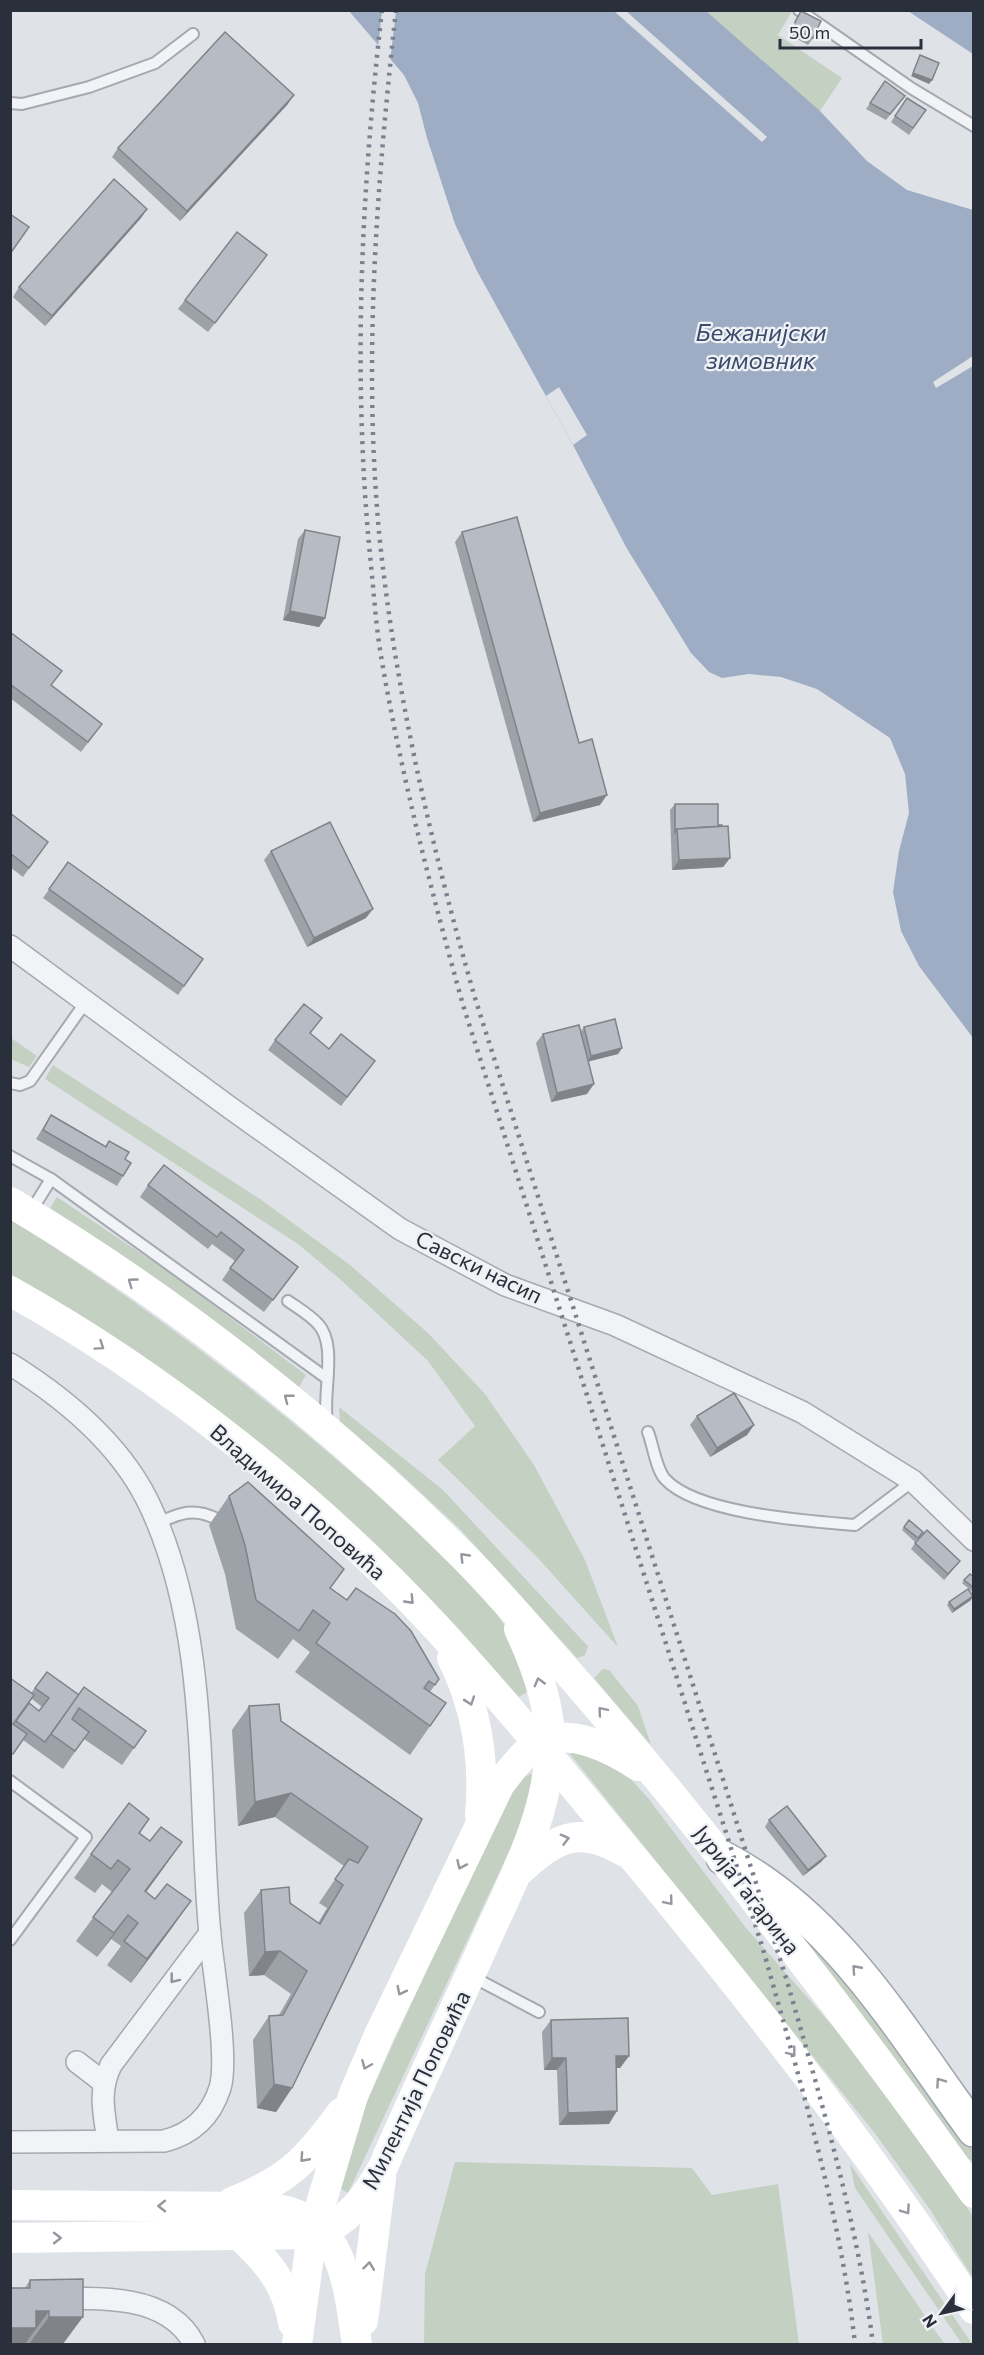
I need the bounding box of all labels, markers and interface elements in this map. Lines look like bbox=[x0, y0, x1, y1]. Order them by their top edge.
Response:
scale bar bbox=[780, 12, 921, 50]
text: 50 m bbox=[789, 21, 830, 43]
water label: Бежанијски зимовник bbox=[695, 317, 827, 374]
street label: Савски насип bbox=[411, 1224, 547, 1309]
one-way arrow bbox=[128, 1278, 139, 1289]
one-way arrow bbox=[93, 1339, 104, 1350]
one-way arrow bbox=[284, 1395, 295, 1406]
street label: Владимира Поповића bbox=[205, 1418, 392, 1585]
one-way arrow bbox=[460, 1554, 471, 1564]
one-way arrow bbox=[402, 1593, 413, 1604]
one-way arrow bbox=[534, 1677, 546, 1688]
one-way arrow bbox=[463, 1695, 475, 1706]
one-way arrow bbox=[598, 1707, 609, 1718]
street label: Јурија Гагарина bbox=[688, 1820, 806, 1960]
one-way arrow bbox=[559, 1834, 570, 1846]
one-way arrow bbox=[456, 1859, 468, 1870]
one-way arrow bbox=[662, 1894, 673, 1905]
one-way arrow bbox=[852, 1965, 863, 1976]
one-way arrow bbox=[170, 1972, 181, 1983]
one-way arrow bbox=[397, 1985, 409, 1996]
street label: Милентија Поповића bbox=[356, 1986, 476, 2194]
one-way arrow bbox=[784, 2046, 795, 2057]
one-way arrow bbox=[361, 2059, 373, 2070]
one-way arrow bbox=[936, 2078, 947, 2089]
one-way arrow bbox=[300, 2152, 311, 2162]
one-way arrow bbox=[157, 2200, 166, 2212]
one-way arrow bbox=[899, 2203, 910, 2214]
one-way arrow bbox=[52, 2232, 61, 2244]
one-way arrow bbox=[363, 2261, 375, 2270]
north arrow bbox=[912, 2283, 972, 2343]
text: N bbox=[918, 2311, 940, 2332]

